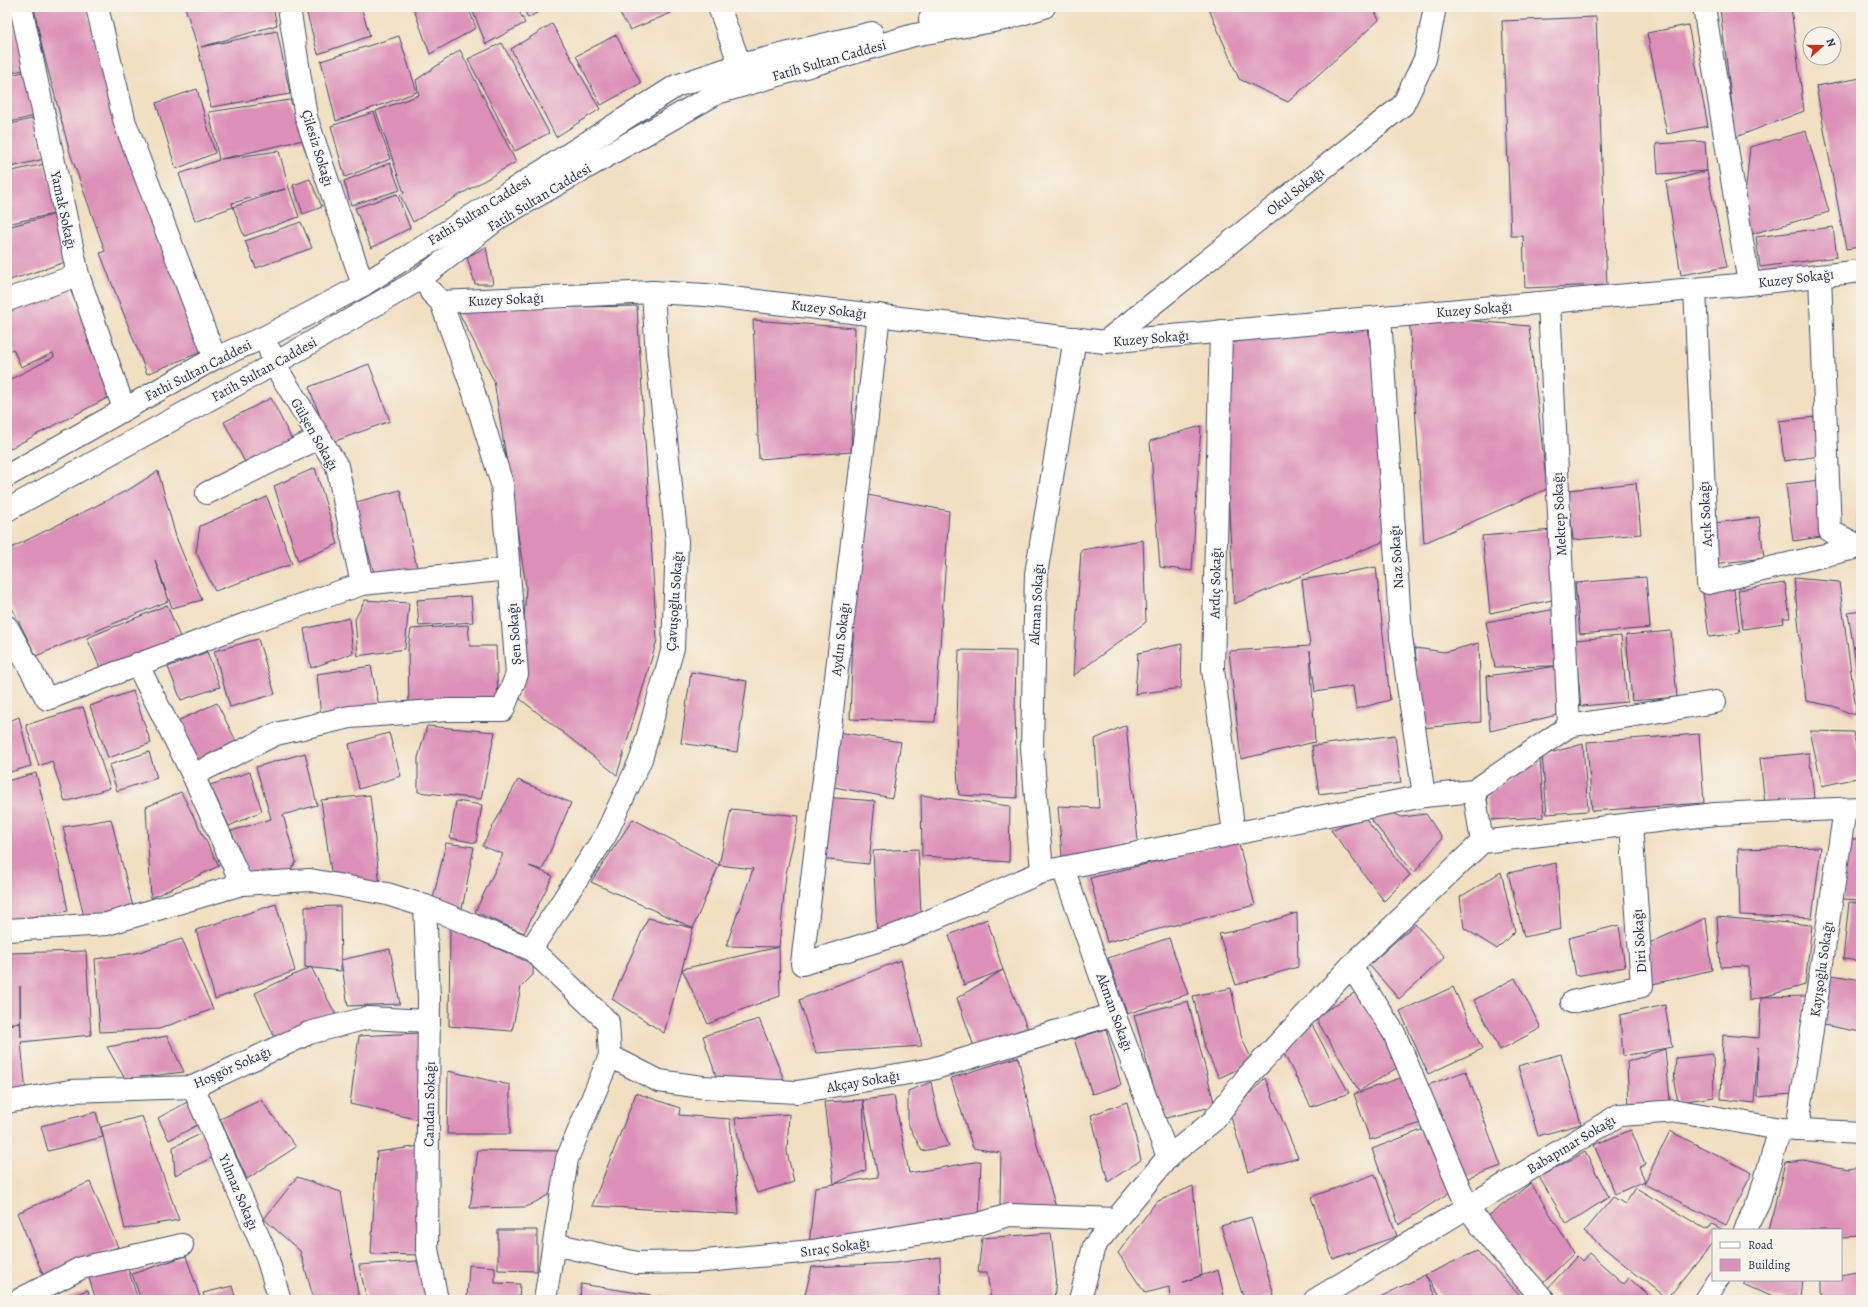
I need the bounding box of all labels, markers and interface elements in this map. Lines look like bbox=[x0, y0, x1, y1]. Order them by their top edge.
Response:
north arrow bbox=[1802, 26, 1842, 66]
street label: Fatih Sultan Caddesi bbox=[770, 35, 889, 86]
text: N bbox=[1822, 36, 1839, 49]
street label: Çilesiz Sokağı bbox=[297, 108, 338, 189]
street label: Fatih Sultan Caddesi bbox=[484, 159, 595, 236]
street label: Okul Sokağı bbox=[1262, 163, 1328, 220]
street label: Yamak Sokağı bbox=[46, 168, 81, 251]
street label: Fathi Sultan Caddesi bbox=[424, 171, 534, 250]
street label: Kuzey Sokağı bbox=[1757, 264, 1835, 293]
street label: Kuzey Sokağı bbox=[468, 288, 545, 311]
street label: Kuzey Sokağı bbox=[790, 295, 868, 324]
street label: Kuzey Sokağı bbox=[1435, 297, 1513, 322]
street label: Kuzey Sokağı bbox=[1112, 326, 1190, 351]
street label: Fatih Sultan Caddesi bbox=[208, 332, 321, 406]
street label: Fathi Sultan Caddesi bbox=[141, 335, 255, 406]
street label: Gülşen Sokağı bbox=[286, 395, 343, 474]
street label: Mektep Sokağı bbox=[1548, 471, 1571, 556]
street label: Açık Sokağı bbox=[1694, 481, 1717, 548]
street label: Naz Sokağı bbox=[1385, 524, 1408, 589]
street label: Ardıç Sokağı bbox=[1205, 547, 1226, 620]
street label: Çavuşoğlu Sokağı bbox=[662, 550, 687, 652]
street label: Akman Sokağı bbox=[1025, 563, 1048, 646]
street label: Aydın Sokağı bbox=[826, 601, 854, 678]
street label: Şen Sokağı bbox=[503, 602, 526, 666]
street label: Diri Sokağı bbox=[1628, 908, 1651, 974]
street label: Kayışoğlu Sokağı bbox=[1805, 920, 1838, 1018]
street label: Akman Sokağı bbox=[1091, 970, 1137, 1054]
street label: Hoşgör Sokağı bbox=[190, 1042, 274, 1093]
street label: Candan Sokağı bbox=[419, 1061, 440, 1147]
street label: Akçay Sokağı bbox=[824, 1066, 901, 1097]
street label: Babapınar Sokağı bbox=[1523, 1110, 1619, 1178]
street label: Yılmaz Sokağı bbox=[214, 1150, 263, 1233]
legend bbox=[1712, 1229, 1842, 1281]
street label: Sıraç Sokağı bbox=[799, 1233, 871, 1262]
text: Road bbox=[1748, 1237, 1774, 1253]
text: Building bbox=[1748, 1257, 1790, 1273]

